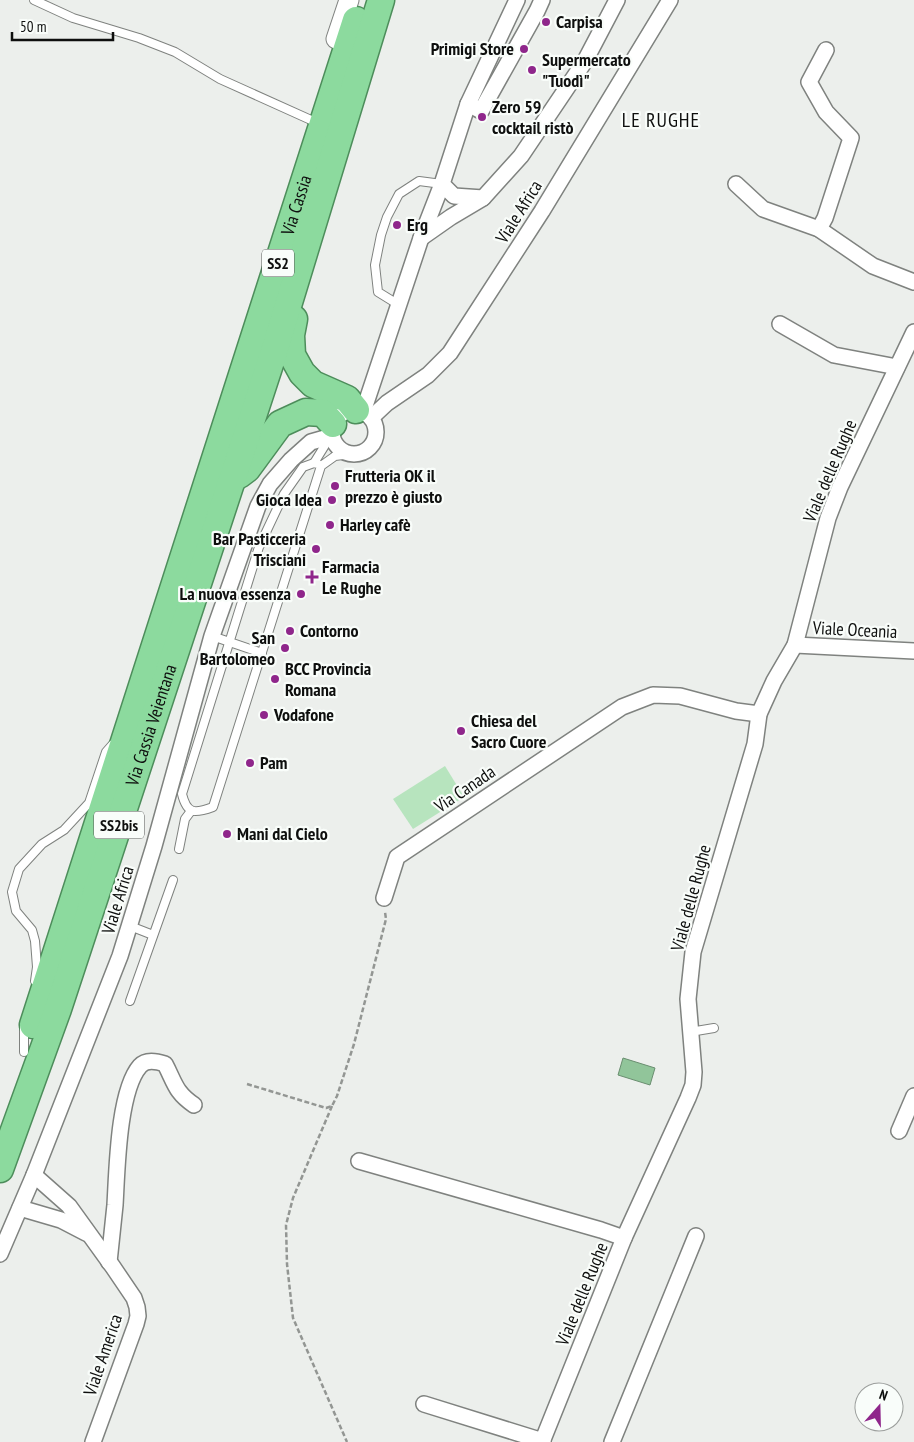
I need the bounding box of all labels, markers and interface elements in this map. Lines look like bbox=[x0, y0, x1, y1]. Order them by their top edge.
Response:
scale bar bbox=[12, 10, 114, 42]
place label: Carpisa bbox=[556, 10, 603, 33]
marker: Carpisa bbox=[540, 16, 552, 28]
text: 50 m bbox=[20, 17, 46, 36]
place label: Primigi Store bbox=[431, 37, 514, 60]
marker: Primigi Store bbox=[518, 43, 530, 55]
place label: Supermercato "Tuodì" bbox=[542, 48, 631, 92]
marker: Supermercato "Tuodì" bbox=[526, 64, 538, 76]
place label: Zero 59 cocktail ristò bbox=[492, 95, 573, 139]
district label: LE RUGHE bbox=[622, 107, 700, 133]
marker: Zero 59 cocktail ristò bbox=[476, 111, 488, 123]
street label: Via Cassia bbox=[275, 172, 316, 239]
street label: Viale Africa bbox=[490, 176, 547, 248]
place label: Erg bbox=[407, 213, 428, 236]
marker: Erg bbox=[391, 219, 403, 231]
road number: SS2 bbox=[262, 250, 294, 276]
street label: Viale delle Rughe bbox=[797, 416, 861, 527]
place label: Frutteria OK il prezzo è giusto bbox=[345, 464, 442, 508]
marker: Frutteria OK il prezzo è giusto bbox=[329, 480, 341, 492]
place label: Gioca Idea bbox=[256, 488, 322, 511]
marker: Gioca Idea bbox=[326, 494, 338, 506]
place label: Harley cafè bbox=[340, 513, 411, 536]
marker: Harley cafè bbox=[324, 519, 336, 531]
place label: Bar Pasticceria Trisciani bbox=[213, 527, 306, 571]
marker: Bar Pasticceria Trisciani bbox=[310, 543, 322, 555]
place label: Farmacia Le Rughe bbox=[322, 555, 382, 599]
marker: Farmacia Le Rughe bbox=[306, 571, 318, 583]
place label: La nuova essenza bbox=[180, 582, 291, 605]
marker: La nuova essenza bbox=[295, 588, 307, 600]
street label: Viale Oceania bbox=[811, 616, 898, 643]
place label: Contorno bbox=[300, 619, 358, 642]
marker: Contorno bbox=[284, 625, 296, 637]
place label: San Bartolomeo bbox=[200, 626, 275, 670]
marker: San Bartolomeo bbox=[279, 642, 291, 654]
place label: BCC Provincia Romana bbox=[285, 657, 371, 701]
street label: Via Cassia Veientana bbox=[120, 661, 182, 790]
marker: BCC Provincia Romana bbox=[269, 673, 281, 685]
place label: Vodafone bbox=[273, 703, 334, 726]
marker: Vodafone bbox=[258, 709, 270, 721]
place label: Chiesa del Sacro Cuore bbox=[471, 709, 547, 753]
marker: Chiesa del Sacro Cuore bbox=[455, 725, 467, 737]
place label: Pam bbox=[260, 751, 288, 774]
marker: Pam bbox=[244, 757, 256, 769]
street label: Via Canada bbox=[429, 760, 500, 818]
road number: SS2bis bbox=[94, 812, 144, 838]
place label: Mani dal Cielo bbox=[237, 822, 328, 845]
marker: Mani dal Cielo bbox=[221, 828, 233, 840]
street label: Viale delle Rughe bbox=[665, 842, 716, 955]
street label: Viale Africa bbox=[96, 863, 139, 938]
street label: Viale delle Rughe bbox=[550, 1239, 613, 1350]
street label: Viale America bbox=[78, 1311, 127, 1399]
north arrow bbox=[854, 1382, 904, 1432]
text: N bbox=[877, 1385, 890, 1405]

